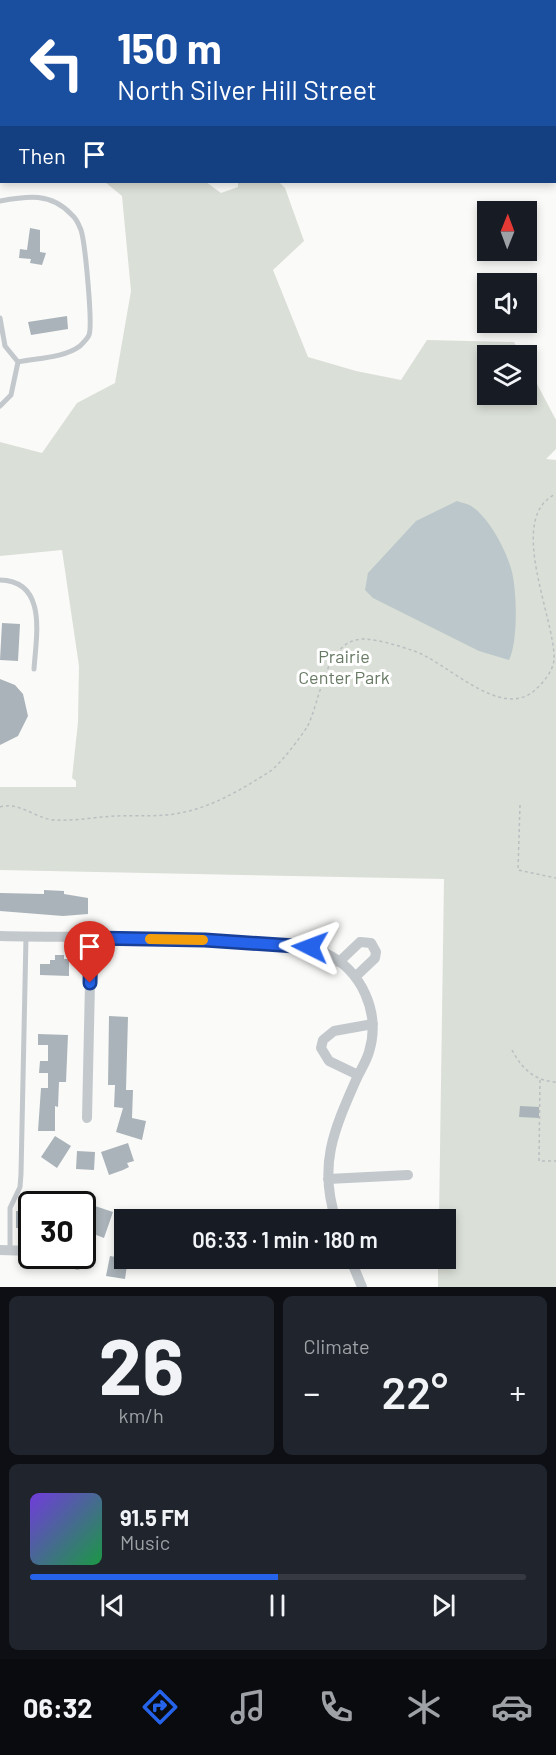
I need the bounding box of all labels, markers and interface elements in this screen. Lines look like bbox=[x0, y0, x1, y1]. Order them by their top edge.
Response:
text: 150 m bbox=[117, 22, 222, 72]
icon: left bbox=[18, 24, 96, 102]
text: North Silver Hill Street bbox=[117, 73, 377, 105]
icon: arrive bbox=[78, 138, 111, 171]
text: Then bbox=[18, 142, 66, 168]
north arrow bbox=[477, 201, 537, 261]
map controls bbox=[477, 201, 537, 405]
button: sound bbox=[477, 273, 537, 333]
button: layers bbox=[477, 345, 537, 405]
park label: Prairie Center Park bbox=[298, 645, 390, 688]
position arrow bbox=[278, 915, 342, 979]
pin bbox=[64, 921, 115, 983]
icon: arrive bbox=[73, 930, 106, 963]
speed limit sign: 30 bbox=[18, 1191, 96, 1269]
text: 06:33 · 1 min · 180 m bbox=[192, 1226, 378, 1252]
text: 26 bbox=[98, 1317, 184, 1411]
text: Climate bbox=[304, 1334, 370, 1358]
text: 22° bbox=[381, 1364, 448, 1418]
text: − bbox=[304, 1372, 320, 1412]
text: + bbox=[509, 1372, 526, 1412]
text: km/h bbox=[119, 1403, 164, 1427]
text: 91.5 FM bbox=[120, 1504, 189, 1530]
text: Music bbox=[120, 1530, 170, 1554]
icon: previous bbox=[96, 1589, 129, 1622]
icon: pause bbox=[261, 1589, 294, 1622]
icon: next bbox=[427, 1589, 460, 1622]
icon: directions bbox=[139, 1686, 181, 1728]
icon: music bbox=[227, 1686, 269, 1728]
icon: phone bbox=[315, 1686, 357, 1728]
icon: climate bbox=[403, 1686, 445, 1728]
icon: car bbox=[491, 1686, 533, 1728]
text: 06:32 bbox=[23, 1691, 92, 1723]

